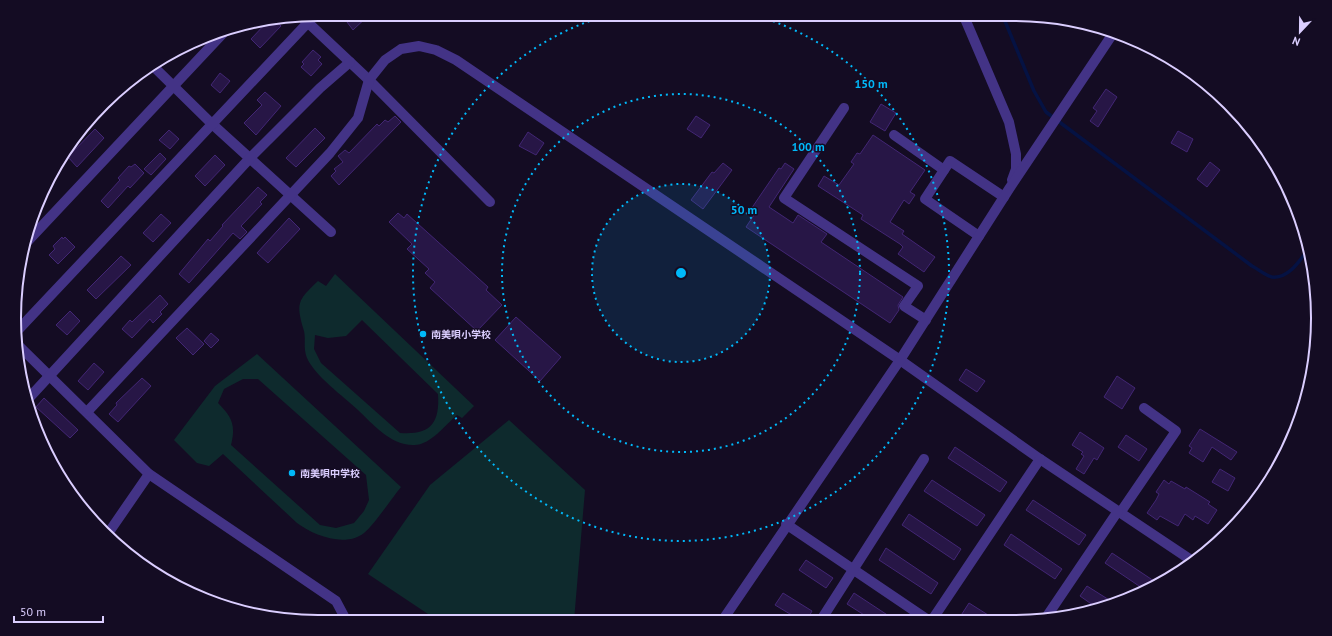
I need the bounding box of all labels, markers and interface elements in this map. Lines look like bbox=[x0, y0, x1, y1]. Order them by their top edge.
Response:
north arrow bbox=[1280, 12, 1320, 52]
text: N bbox=[1290, 33, 1302, 49]
text: 150 m bbox=[854, 76, 888, 91]
text: 100 m bbox=[791, 139, 825, 154]
text: 50 m bbox=[731, 202, 757, 217]
centre of rings bbox=[674, 266, 688, 280]
place label: 南美唄小学校 bbox=[431, 328, 491, 341]
marker: 南美唄小学校 bbox=[418, 329, 428, 339]
place label: 南美唄中学校 bbox=[300, 467, 360, 480]
marker: 南美唄中学校 bbox=[287, 468, 297, 478]
scale bar bbox=[14, 598, 103, 624]
text: 50 m bbox=[20, 604, 46, 619]

